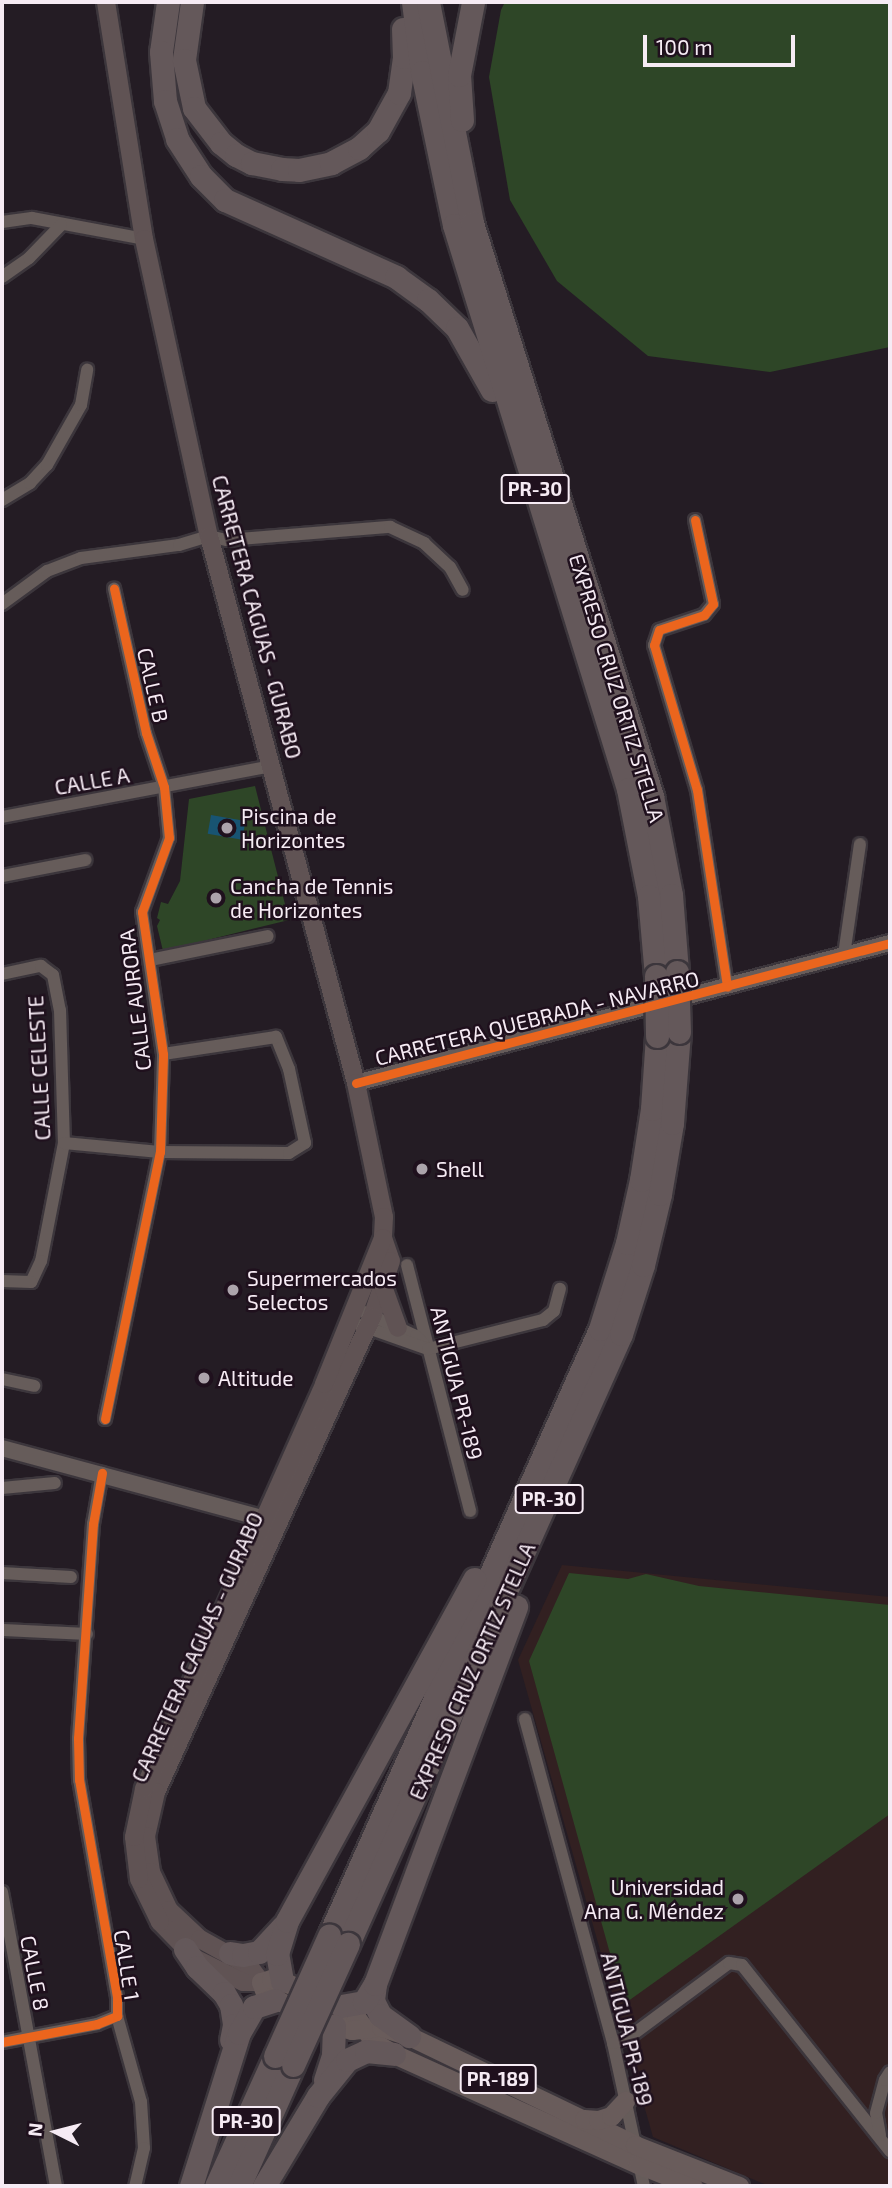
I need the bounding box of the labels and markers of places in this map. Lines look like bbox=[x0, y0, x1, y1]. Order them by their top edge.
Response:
place label: Piscina de Horizontes bbox=[241, 803, 345, 853]
marker: Piscina de Horizontes bbox=[219, 820, 235, 836]
place label: Cancha de Tennis de Horizontes bbox=[230, 873, 394, 923]
marker: Cancha de Tennis de Horizontes bbox=[208, 890, 224, 906]
place label: Shell bbox=[436, 1156, 484, 1182]
marker: Shell bbox=[414, 1161, 430, 1177]
place label: Supermercados Selectos bbox=[247, 1265, 397, 1315]
marker: Supermercados Selectos bbox=[225, 1282, 241, 1298]
place label: Altitude bbox=[218, 1365, 294, 1391]
marker: Altitude bbox=[196, 1370, 212, 1386]
place label: Universidad Ana G. Méndez bbox=[584, 1874, 724, 1924]
marker: Universidad Ana G. Méndez bbox=[730, 1891, 746, 1907]

